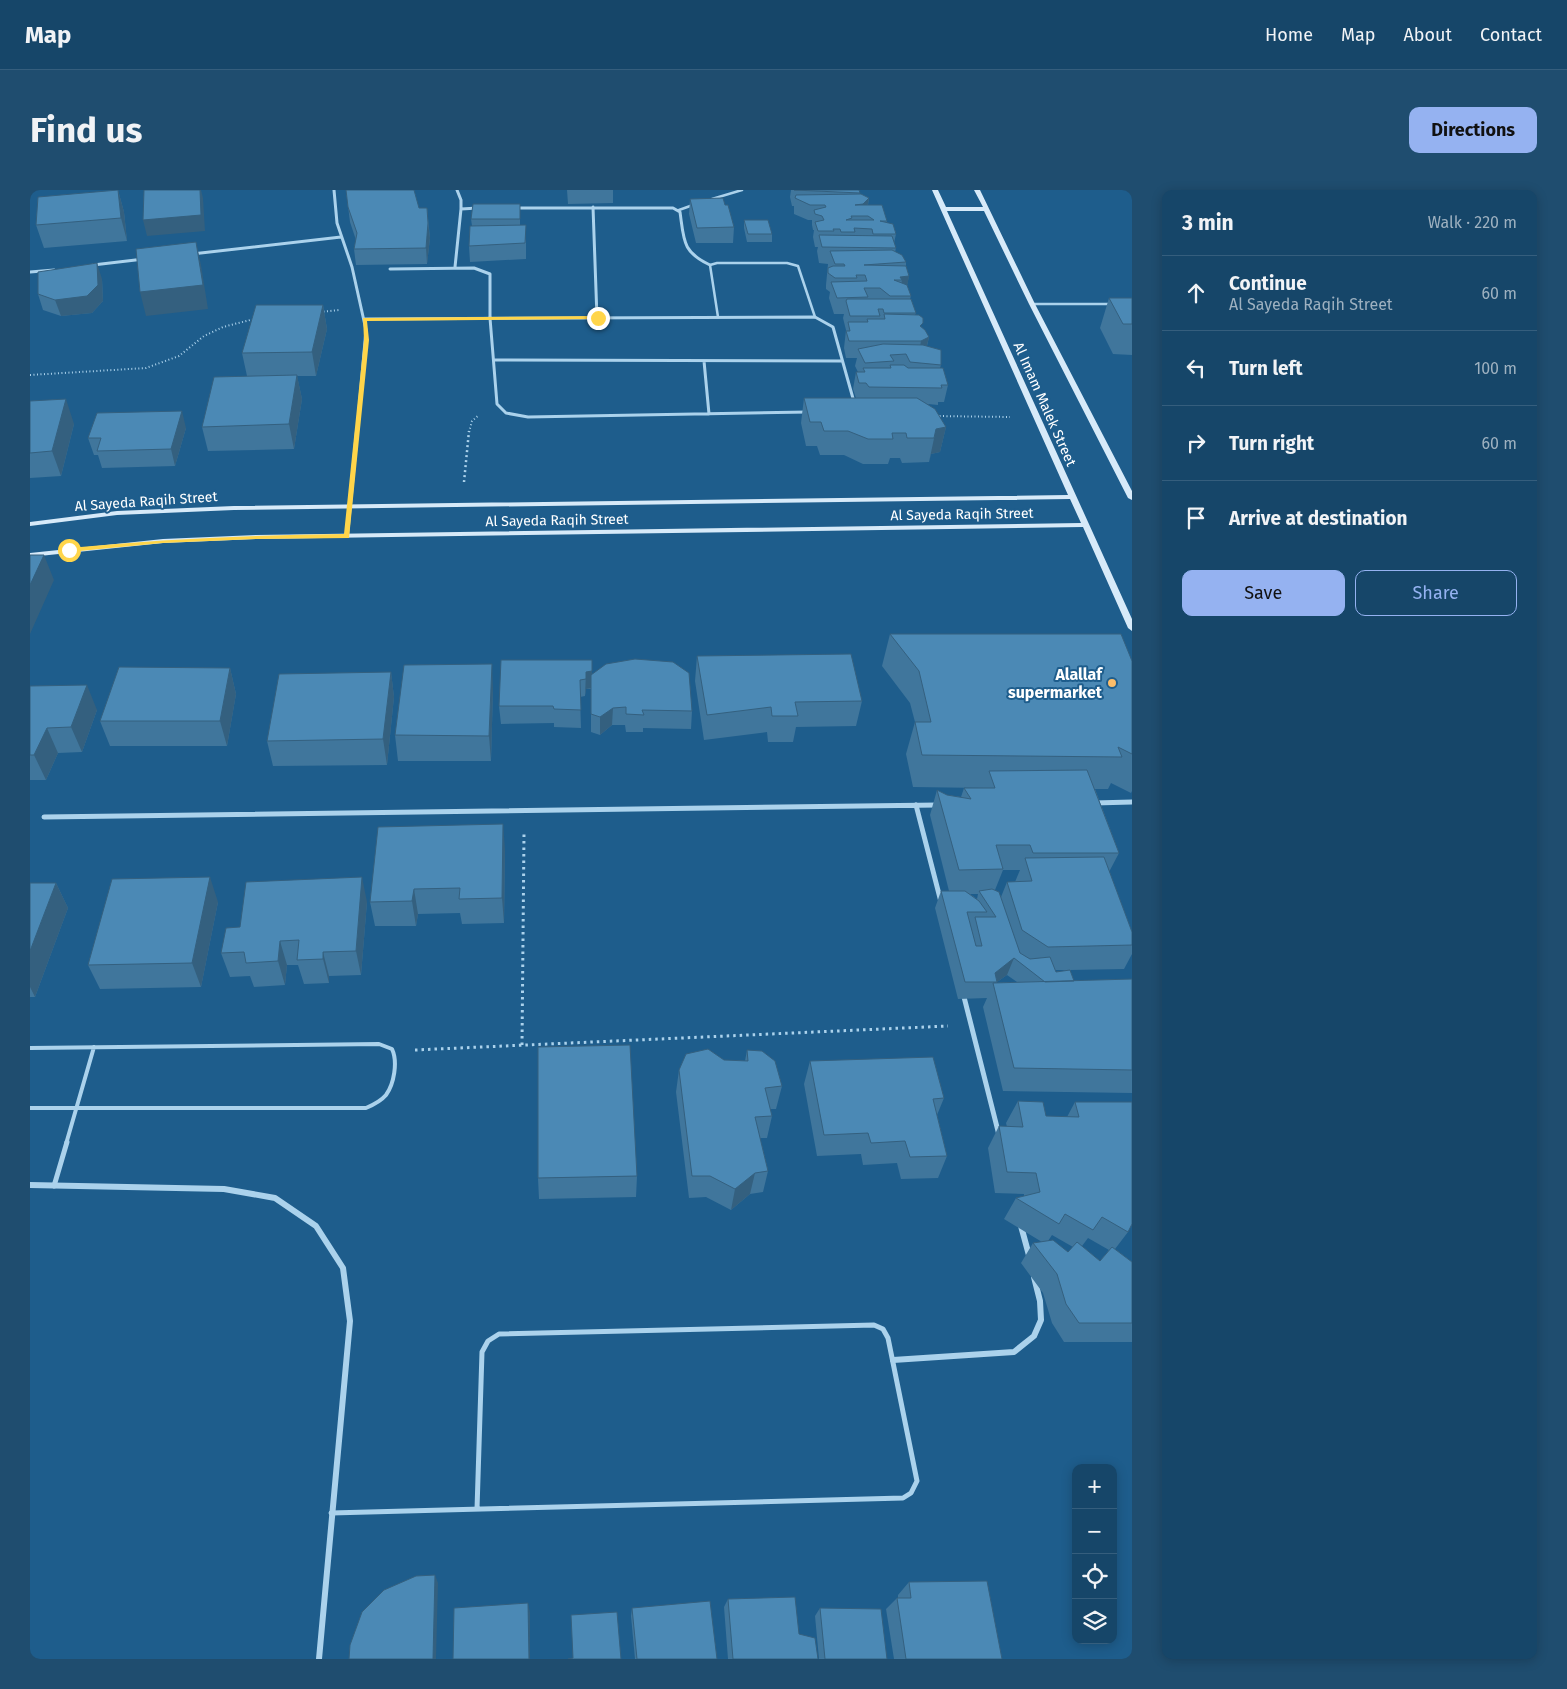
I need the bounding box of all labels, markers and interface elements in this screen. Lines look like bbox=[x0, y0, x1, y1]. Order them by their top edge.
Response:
text: Map bbox=[25, 21, 71, 49]
text: Home bbox=[1265, 24, 1313, 46]
text: Map bbox=[1341, 24, 1375, 46]
text: About bbox=[1403, 24, 1452, 46]
text: Contact bbox=[1480, 24, 1542, 46]
button: Directions bbox=[1409, 107, 1537, 153]
text: Find us bbox=[30, 109, 142, 151]
text: 3 min bbox=[1182, 210, 1234, 236]
text: Walk · 220 m bbox=[1428, 213, 1517, 232]
text: Continue bbox=[1229, 272, 1307, 295]
icon: ahead bbox=[1182, 279, 1210, 307]
text: 60 m bbox=[1482, 284, 1517, 303]
text: Al Sayeda Raqih Street bbox=[1229, 295, 1393, 314]
route end bbox=[587, 307, 610, 330]
street label: Al Imam Malek Street bbox=[1009, 339, 1080, 470]
icon: left bbox=[1182, 354, 1210, 382]
text: Turn left bbox=[1229, 357, 1303, 380]
text: 100 m bbox=[1474, 359, 1517, 378]
icon: right bbox=[1182, 429, 1210, 457]
text: Turn right bbox=[1229, 432, 1314, 455]
text: 60 m bbox=[1482, 434, 1517, 453]
street label: Al Sayeda Raqih Street bbox=[74, 488, 219, 515]
icon: arrive bbox=[1182, 504, 1210, 532]
street label: Al Sayeda Raqih Street bbox=[890, 505, 1035, 524]
text: Arrive at destination bbox=[1229, 507, 1408, 530]
street label: Al Sayeda Raqih Street bbox=[485, 511, 630, 530]
route start bbox=[58, 539, 81, 562]
button: Save bbox=[1182, 570, 1345, 616]
button: Share bbox=[1355, 570, 1517, 616]
place label: Alallaf supermarket bbox=[1008, 665, 1103, 702]
marker: Alallaf supermarket bbox=[1106, 677, 1118, 689]
map controls bbox=[1072, 1464, 1117, 1644]
button: + bbox=[1072, 1464, 1117, 1509]
button: − bbox=[1072, 1509, 1117, 1554]
button: locate bbox=[1072, 1554, 1117, 1599]
button: layers bbox=[1072, 1599, 1117, 1644]

